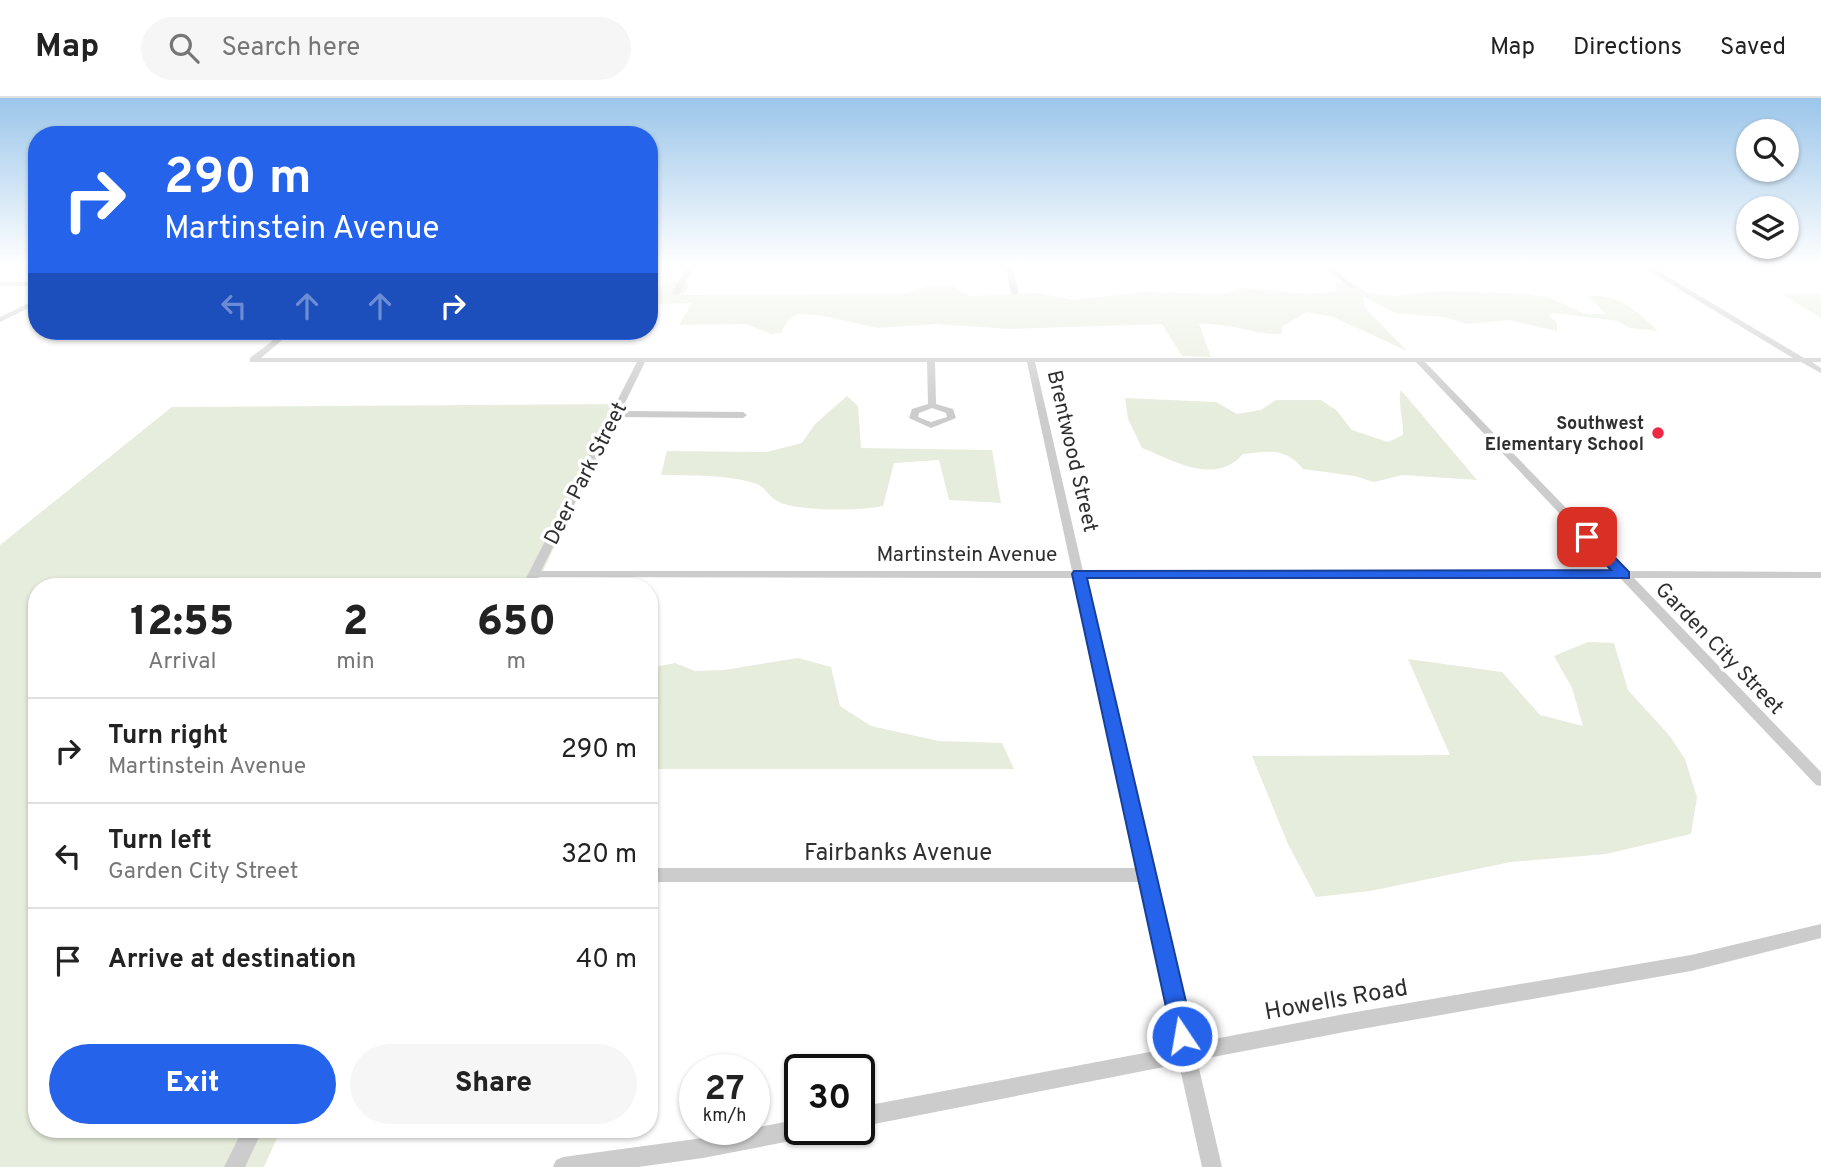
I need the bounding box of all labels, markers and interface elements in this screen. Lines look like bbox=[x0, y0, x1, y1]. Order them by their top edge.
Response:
search box bbox=[141, 17, 631, 80]
text: Map bbox=[35, 27, 99, 69]
icon: search bbox=[165, 29, 203, 67]
text: Search here bbox=[221, 32, 360, 65]
text: Map bbox=[1490, 33, 1535, 63]
text: Directions bbox=[1573, 33, 1682, 63]
text: Saved bbox=[1720, 33, 1786, 63]
map controls bbox=[1736, 119, 1799, 259]
button: search bbox=[1736, 119, 1799, 182]
text: 290 m bbox=[164, 149, 312, 211]
icon: right bbox=[49, 154, 140, 245]
button: layers bbox=[1736, 196, 1799, 259]
text: Martinstein Avenue bbox=[164, 210, 440, 250]
icon: left bbox=[215, 287, 253, 325]
icon: ahead bbox=[288, 287, 326, 325]
icon: ahead bbox=[361, 287, 399, 325]
icon: right bbox=[434, 287, 472, 325]
street label: Brentwood Street bbox=[1040, 368, 1103, 535]
street label: Deer Park Street bbox=[539, 398, 634, 550]
place label: Southwest Elementary School bbox=[1485, 413, 1644, 457]
marker: Southwest Elementary School bbox=[1650, 425, 1666, 441]
pin bbox=[1557, 507, 1617, 567]
icon: arrive bbox=[1568, 518, 1606, 556]
street label: Martinstein Avenue bbox=[877, 542, 1057, 569]
street label: Garden City Street bbox=[1649, 577, 1789, 721]
text: 12:55 bbox=[130, 597, 234, 650]
text: 2 bbox=[343, 597, 368, 650]
text: 650 bbox=[477, 597, 556, 650]
text: Arrival bbox=[148, 648, 216, 677]
text: min bbox=[336, 648, 375, 677]
text: m bbox=[507, 648, 526, 677]
text: Turn right bbox=[108, 720, 228, 753]
icon: right bbox=[49, 732, 87, 770]
text: 290 m bbox=[561, 734, 637, 767]
text: Martinstein Avenue bbox=[108, 753, 306, 782]
text: Turn left bbox=[108, 825, 212, 858]
icon: left bbox=[49, 837, 87, 875]
text: 320 m bbox=[561, 839, 637, 872]
street label: Fairbanks Avenue bbox=[804, 839, 992, 869]
text: Garden City Street bbox=[108, 858, 298, 887]
icon: arrive bbox=[49, 942, 87, 980]
text: Arrive at destination bbox=[108, 944, 356, 977]
text: 40 m bbox=[576, 944, 637, 977]
street label: Howells Road bbox=[1262, 974, 1410, 1028]
position arrow bbox=[1145, 999, 1219, 1073]
button: Exit bbox=[49, 1044, 336, 1124]
button: Share bbox=[350, 1044, 637, 1124]
speed limit sign: 30 bbox=[784, 1054, 875, 1145]
text: 27 bbox=[705, 1068, 744, 1112]
text: km/h bbox=[703, 1105, 746, 1128]

